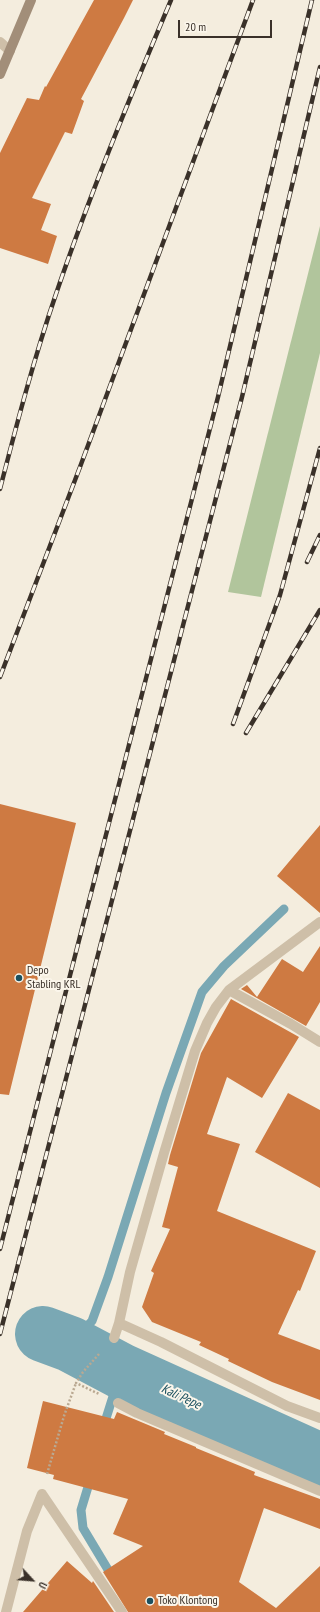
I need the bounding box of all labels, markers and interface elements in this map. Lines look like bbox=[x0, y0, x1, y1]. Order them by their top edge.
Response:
scale bar bbox=[180, 12, 274, 38]
text: 20 m bbox=[185, 19, 206, 34]
place label: Depo Stabling KRL bbox=[27, 964, 80, 992]
marker: Depo Stabling KRL bbox=[14, 973, 24, 983]
water label: Kali Pepe bbox=[159, 1381, 203, 1413]
north arrow bbox=[12, 1560, 52, 1600]
text: U bbox=[35, 1580, 50, 1591]
place label: Toko Klontong bbox=[158, 1594, 218, 1608]
marker: Toko Klontong bbox=[145, 1596, 155, 1606]

